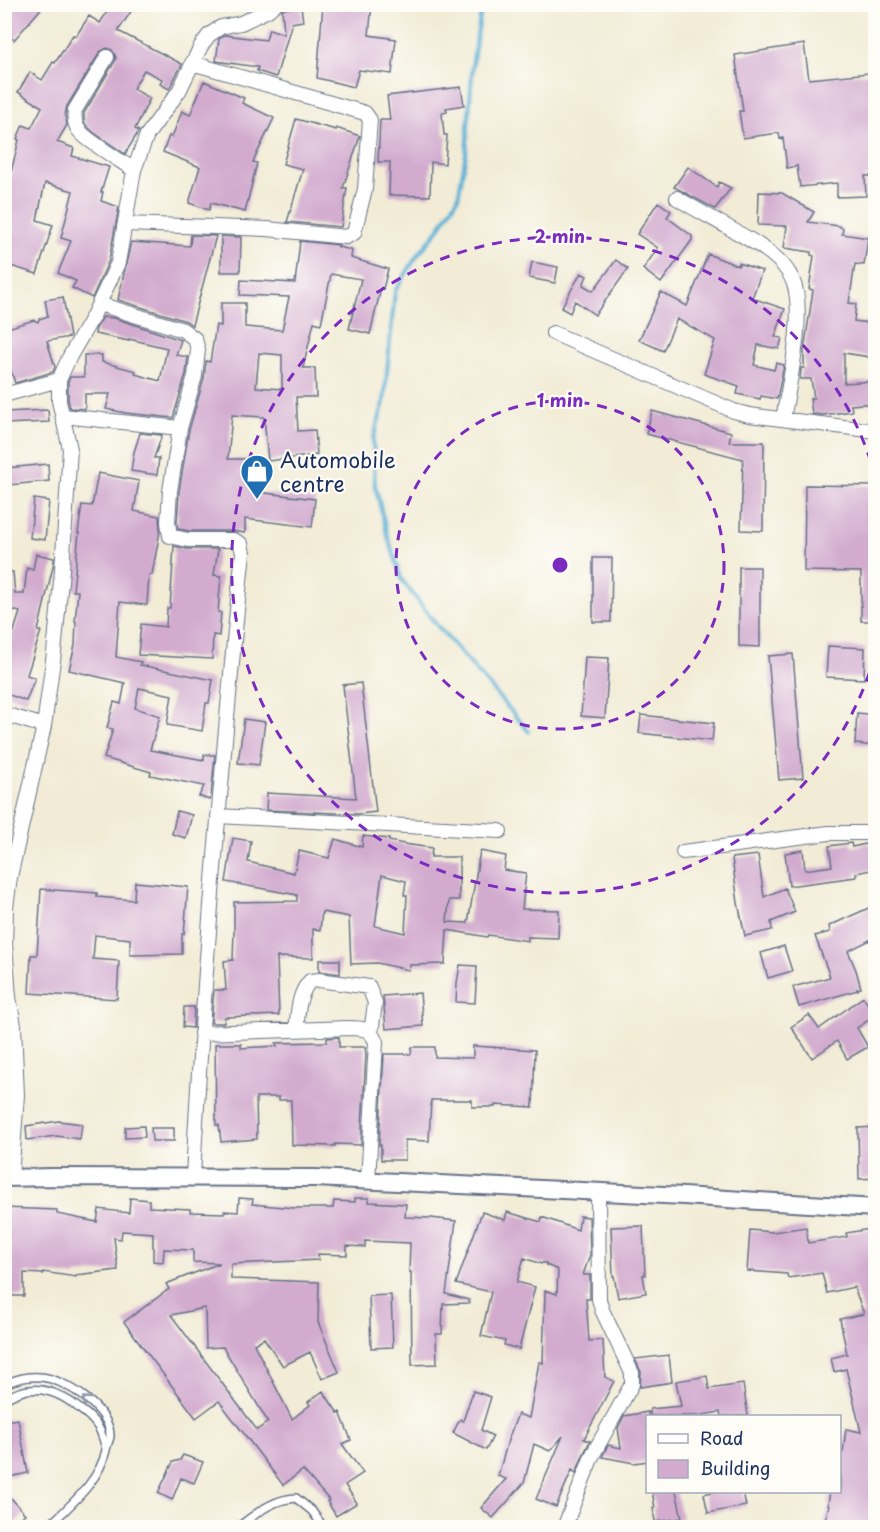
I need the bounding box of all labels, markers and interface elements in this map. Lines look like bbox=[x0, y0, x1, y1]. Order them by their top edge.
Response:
text: 2 min bbox=[535, 222, 585, 249]
text: 1 min bbox=[537, 386, 583, 413]
place label: Automobile centre bbox=[280, 443, 396, 499]
shop icon: Automobile centre bbox=[239, 453, 275, 500]
centre of rings bbox=[550, 555, 570, 575]
one-way arrow bbox=[82, 1396, 93, 1407]
legend bbox=[646, 1415, 841, 1493]
text: Road bbox=[700, 1424, 744, 1451]
text: Building bbox=[700, 1454, 770, 1481]

